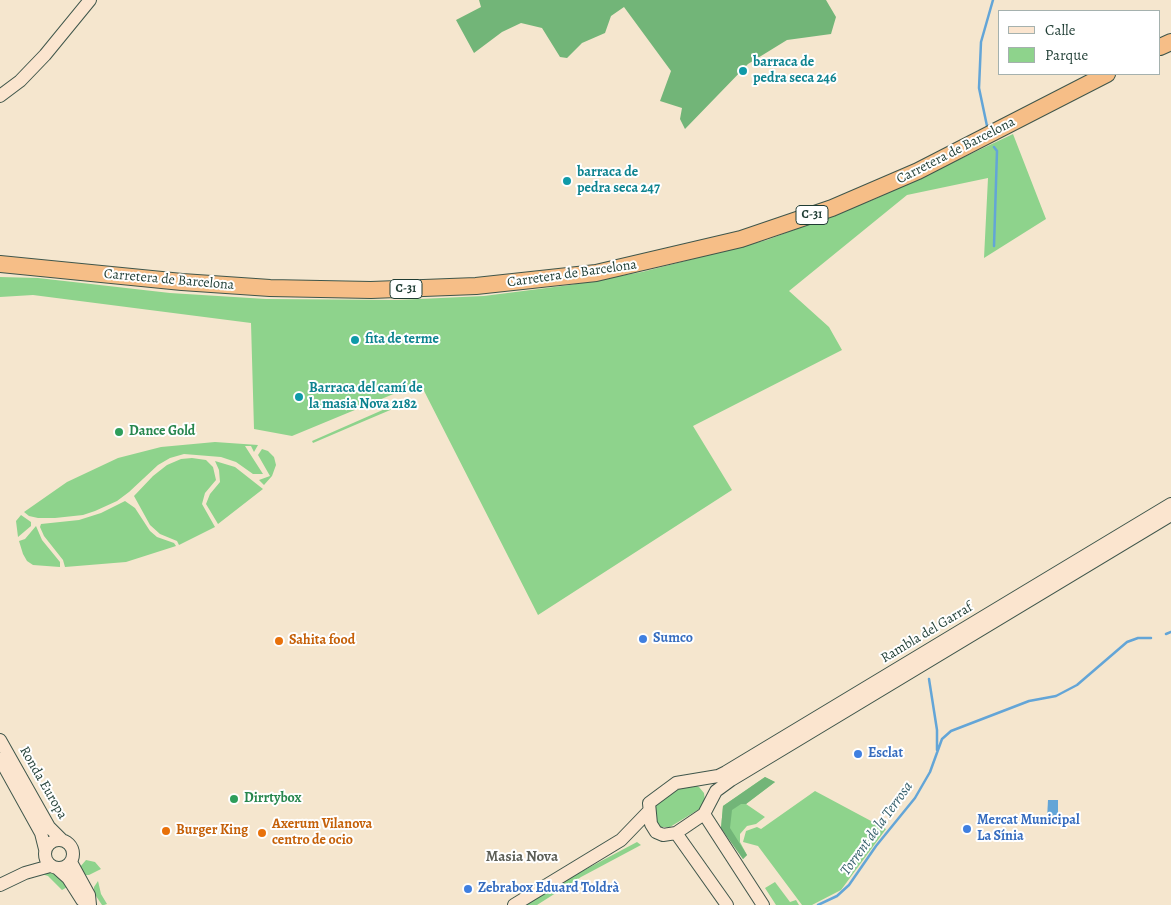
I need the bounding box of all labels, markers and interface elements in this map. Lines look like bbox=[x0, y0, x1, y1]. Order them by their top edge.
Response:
legend bbox=[998, 10, 1161, 75]
text: Calle bbox=[1045, 20, 1075, 40]
text: Parque bbox=[1045, 45, 1088, 65]
place label: barraca de pedra seca 246 bbox=[753, 55, 836, 88]
marker: barraca de pedra seca 246 bbox=[737, 65, 749, 77]
street label: Carretera de Barcelona bbox=[894, 114, 1018, 188]
place label: barraca de pedra seca 247 bbox=[577, 165, 660, 198]
marker: barraca de pedra seca 247 bbox=[561, 175, 573, 187]
road number: C-31 bbox=[796, 206, 828, 224]
street label: Carretera de Barcelona bbox=[506, 257, 638, 291]
street label: Carretera de Barcelona bbox=[103, 266, 235, 294]
road number: C-31 bbox=[390, 280, 422, 298]
place label: fita de terme bbox=[365, 332, 439, 348]
marker: fita de terme bbox=[349, 334, 361, 346]
place label: Barraca del camí de la masia Nova 2182 bbox=[309, 381, 423, 414]
marker: Barraca del camí de la masia Nova 2182 bbox=[293, 391, 305, 403]
place label: Dance Gold bbox=[129, 424, 195, 440]
marker: Dance Gold bbox=[113, 426, 125, 438]
street label: Rambla del Garraf bbox=[878, 599, 976, 667]
place label: Sumco bbox=[653, 631, 693, 647]
place label: Sahita food bbox=[289, 633, 355, 649]
marker: Sumco bbox=[637, 633, 649, 645]
marker: Sahita food bbox=[273, 635, 285, 647]
street label: Ronda Europa bbox=[15, 744, 71, 822]
place label: Esclat bbox=[868, 746, 903, 762]
marker: Esclat bbox=[852, 748, 864, 760]
water label: Torrent de la Terrosa bbox=[837, 779, 917, 879]
place label: Dirrtybox bbox=[244, 791, 302, 807]
marker: Dirrtybox bbox=[228, 793, 240, 805]
place label: Mercat Municipal La Sínia bbox=[977, 813, 1080, 846]
place label: Axerum Vilanova centro de ocio bbox=[272, 817, 372, 850]
place label: Burger King bbox=[176, 823, 248, 839]
marker: Mercat Municipal La Sínia bbox=[961, 823, 973, 835]
marker: Burger King bbox=[160, 825, 172, 837]
marker: Axerum Vilanova centro de ocio bbox=[256, 827, 268, 839]
district label: Masia Nova bbox=[486, 848, 558, 866]
place label: Zebrabox Eduard Toldrà bbox=[478, 881, 619, 897]
marker: Zebrabox Eduard Toldrà bbox=[462, 883, 474, 895]

